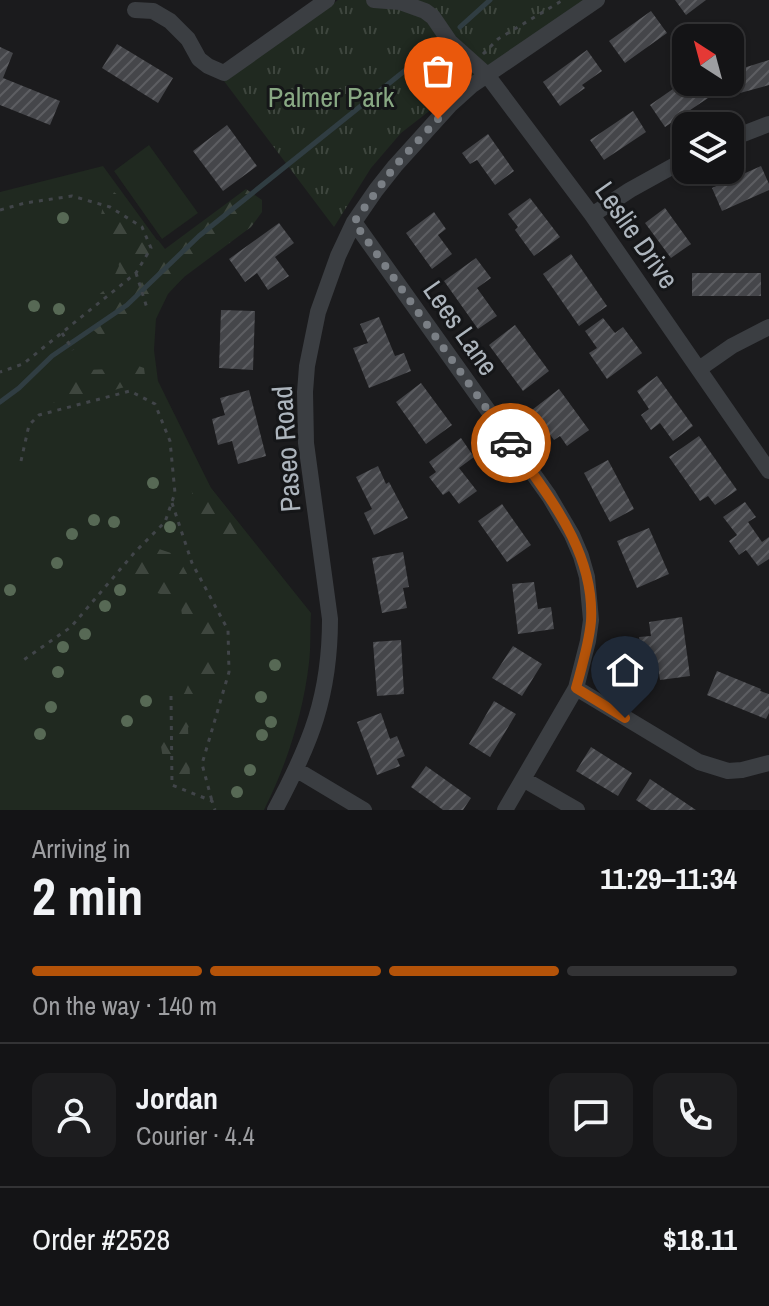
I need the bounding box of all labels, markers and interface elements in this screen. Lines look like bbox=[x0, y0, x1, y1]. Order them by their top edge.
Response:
north arrow bbox=[672, 24, 744, 96]
map controls bbox=[672, 24, 744, 184]
pin bbox=[404, 37, 472, 119]
icon: bag bbox=[416, 49, 460, 93]
park label: Palmer Park bbox=[268, 78, 395, 116]
button: layers bbox=[672, 112, 744, 184]
street label: Leslie Drive bbox=[586, 174, 688, 296]
street label: Lees Lane bbox=[415, 273, 507, 383]
street label: Paseo Road bbox=[263, 385, 309, 513]
courier bbox=[471, 403, 551, 483]
icon: car bbox=[489, 421, 533, 465]
pin bbox=[591, 636, 659, 718]
icon: home bbox=[603, 648, 647, 692]
text: Arriving in bbox=[32, 831, 130, 866]
text: 11:29–11:34 bbox=[600, 858, 737, 898]
text: 2 min bbox=[32, 861, 143, 931]
text: On the way · 140 m bbox=[32, 988, 217, 1023]
button: person bbox=[32, 1073, 116, 1157]
button: chat bbox=[549, 1073, 633, 1157]
button: phone bbox=[653, 1073, 737, 1157]
text: Jordan bbox=[136, 1078, 218, 1118]
text: Courier · 4.4 bbox=[136, 1118, 255, 1153]
text: Order #2528 bbox=[32, 1219, 170, 1259]
text: $18.11 bbox=[663, 1219, 737, 1259]

